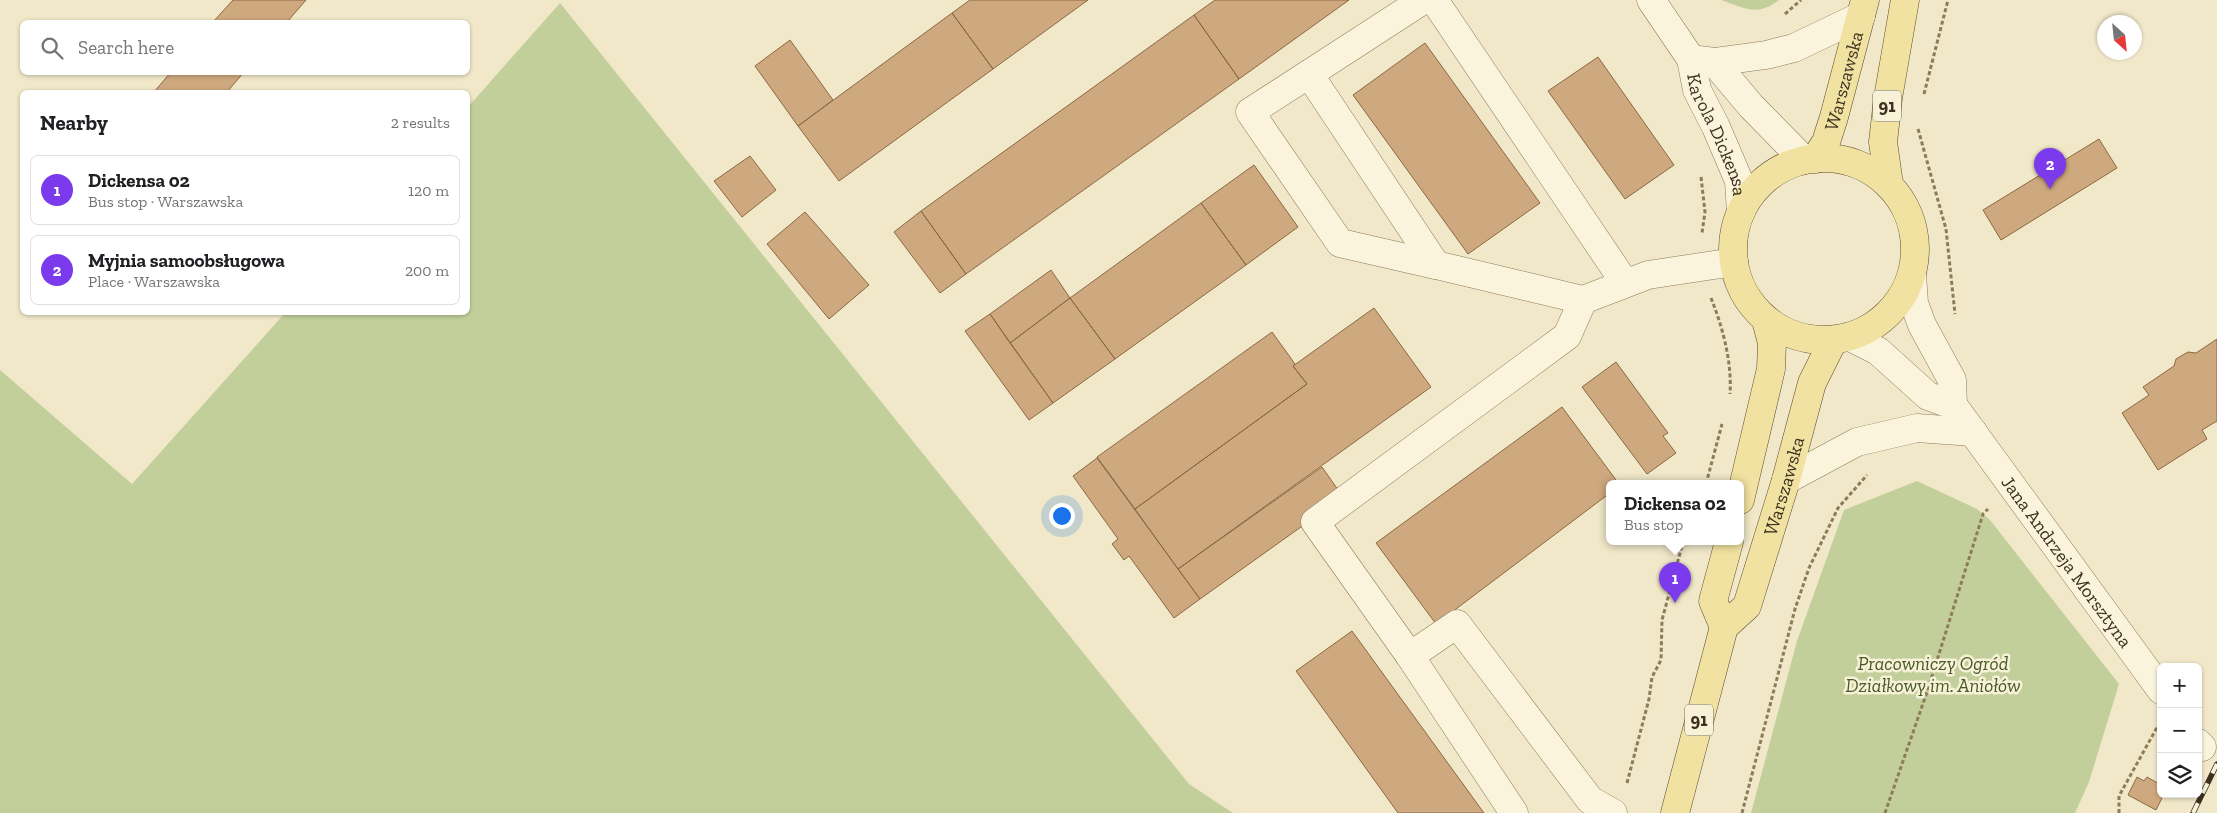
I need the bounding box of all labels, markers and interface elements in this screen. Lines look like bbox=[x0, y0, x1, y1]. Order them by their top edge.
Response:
north arrow bbox=[2097, 15, 2142, 60]
search box bbox=[20, 20, 470, 75]
street label: Warszawska bbox=[1819, 29, 1868, 133]
icon: search bbox=[38, 34, 66, 62]
text: Search here bbox=[78, 36, 174, 59]
street label: Karola Dickensa bbox=[1682, 71, 1751, 197]
road number: 91 bbox=[1873, 90, 1901, 122]
text: Nearby bbox=[40, 110, 108, 135]
text: 2 results bbox=[391, 113, 450, 132]
pin: 2 bbox=[2034, 148, 2066, 189]
text: Dickensa 02 bbox=[88, 169, 190, 192]
text: 1 bbox=[54, 181, 60, 200]
text: 120 m bbox=[408, 181, 449, 200]
text: Bus stop · Warszawska bbox=[88, 192, 243, 211]
text: Myjnia samoobsługowa bbox=[88, 249, 285, 272]
text: 2 bbox=[53, 261, 61, 280]
text: 200 m bbox=[405, 261, 449, 280]
text: Place · Warszawska bbox=[88, 272, 220, 291]
street label: Warszawska bbox=[1758, 434, 1809, 538]
street label: Jana Andrzeja Morsztyna bbox=[1997, 471, 2138, 652]
popup bbox=[1606, 480, 1744, 545]
text: Dickensa 02 bbox=[1624, 492, 1726, 515]
your location bbox=[1049, 503, 1075, 529]
text: Bus stop bbox=[1624, 515, 1683, 534]
pin: 1 bbox=[1659, 562, 1691, 603]
park label: Pracowniczy Ogród Działkowy im. Aniołów bbox=[1845, 652, 2021, 697]
map controls bbox=[2157, 663, 2202, 798]
button: + bbox=[2157, 663, 2202, 708]
road number: 91 bbox=[1685, 704, 1713, 736]
button: − bbox=[2157, 708, 2202, 753]
button: layers bbox=[2157, 753, 2202, 798]

